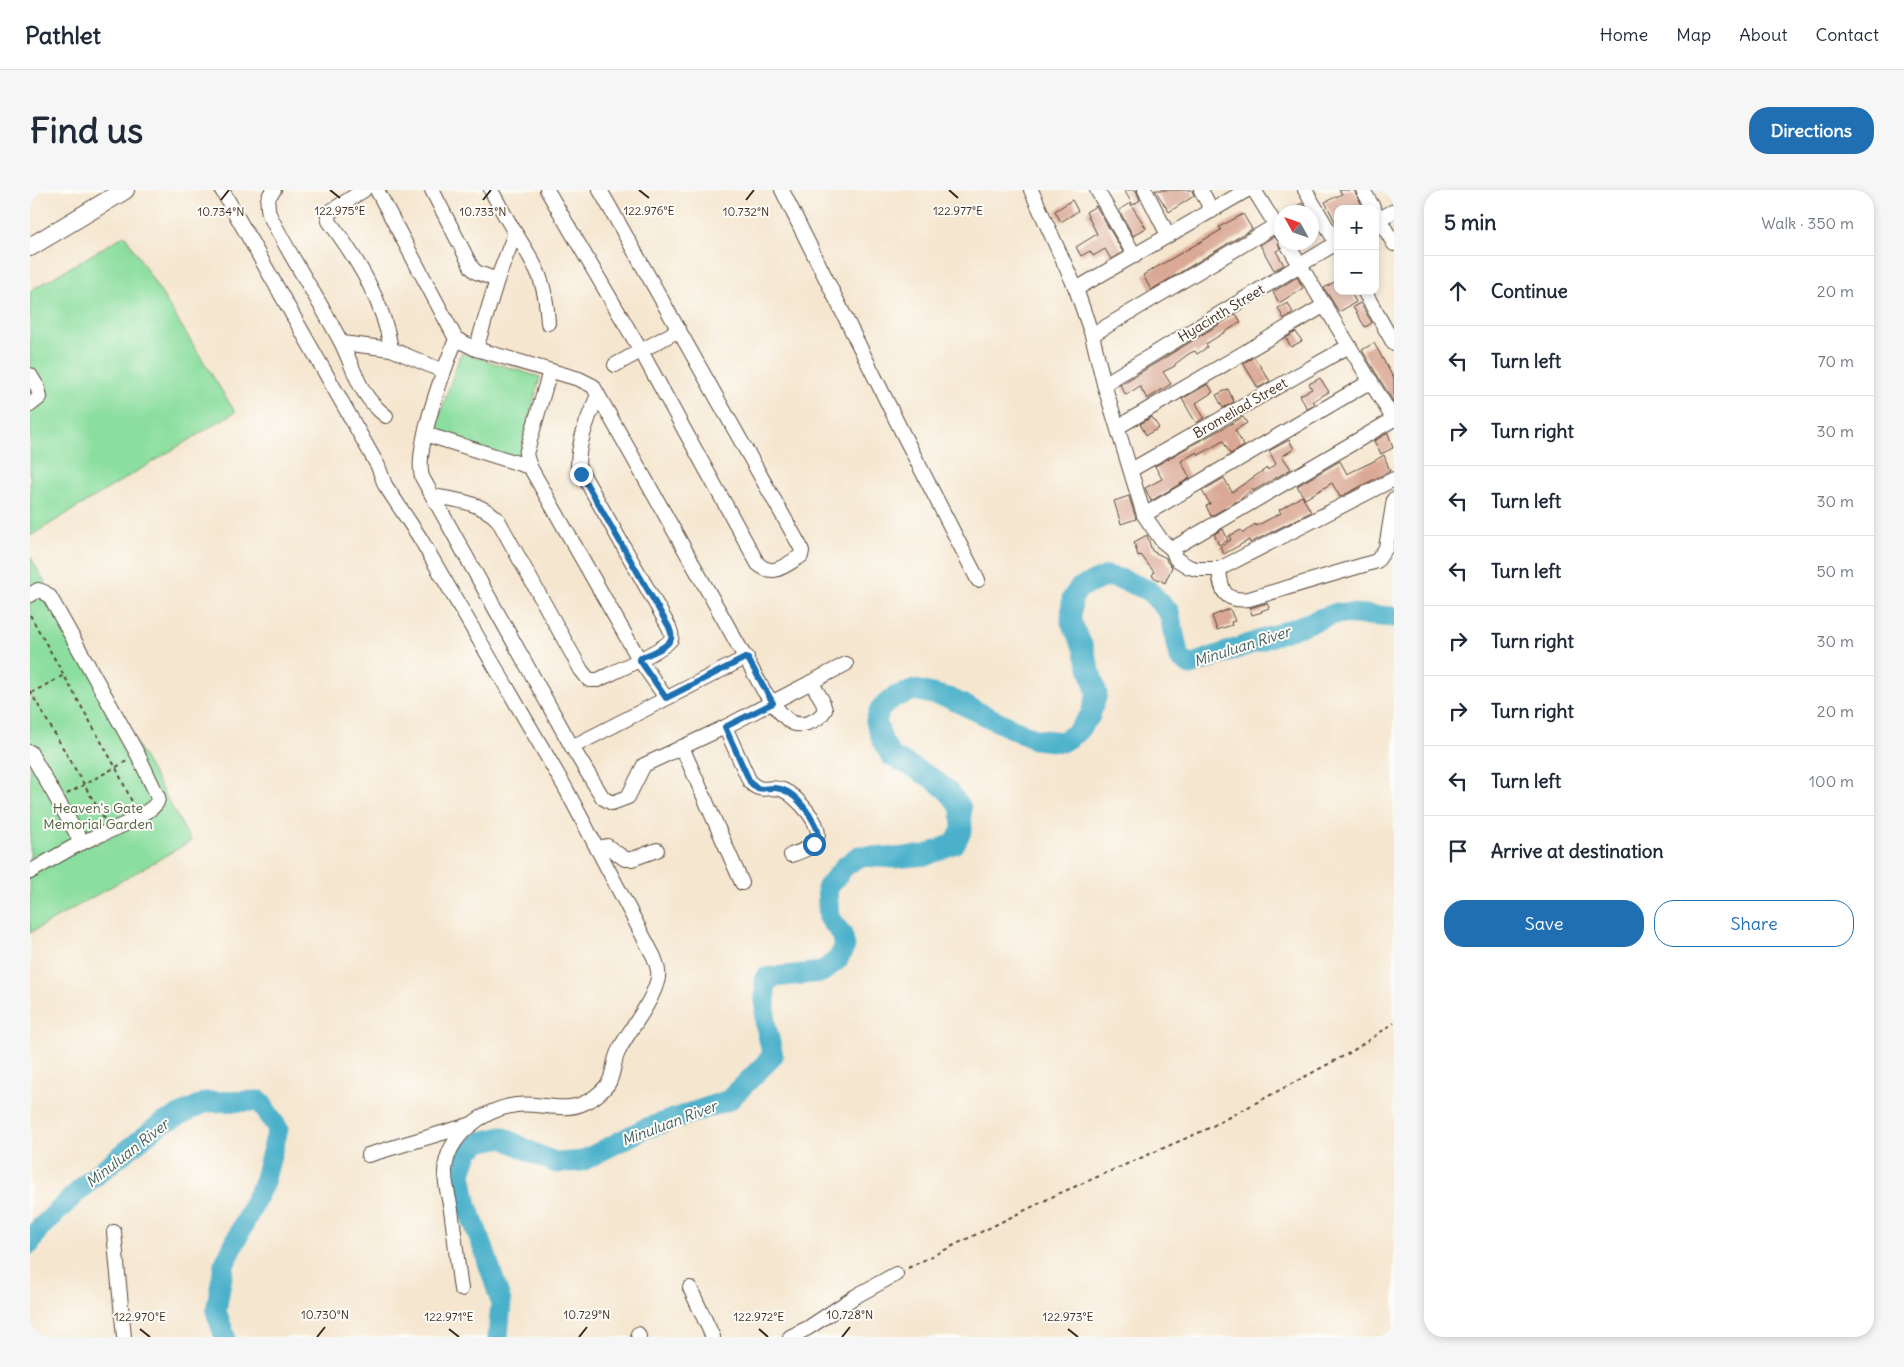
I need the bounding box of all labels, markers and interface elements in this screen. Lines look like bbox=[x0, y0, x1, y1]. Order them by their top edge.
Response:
text: Pathlet bbox=[25, 20, 101, 50]
text: Home bbox=[1600, 23, 1648, 46]
text: Map bbox=[1676, 23, 1711, 46]
text: About bbox=[1739, 23, 1787, 46]
text: Contact bbox=[1815, 23, 1879, 46]
button: Directions bbox=[1749, 107, 1874, 154]
text: Find us bbox=[30, 108, 143, 152]
text: 122.975°E bbox=[314, 203, 366, 218]
text: 122.976°E bbox=[623, 203, 675, 218]
text: 122.977°E bbox=[933, 203, 983, 218]
text: 10.734°N bbox=[197, 204, 245, 219]
text: 10.733°N bbox=[460, 204, 506, 219]
text: 10.732°N bbox=[723, 204, 769, 219]
north arrow bbox=[1274, 205, 1319, 250]
map controls bbox=[1334, 205, 1379, 295]
button: + bbox=[1334, 205, 1379, 250]
text: 5 min bbox=[1444, 209, 1496, 236]
text: Walk · 350 m bbox=[1761, 213, 1854, 233]
button: − bbox=[1334, 250, 1379, 295]
icon: ahead bbox=[1444, 277, 1472, 305]
text: Continue bbox=[1491, 279, 1568, 303]
street label: Hyacinth Street bbox=[1175, 280, 1268, 346]
text: 20 m bbox=[1817, 281, 1854, 301]
icon: left bbox=[1444, 347, 1472, 375]
text: Turn left bbox=[1491, 349, 1561, 373]
text: 70 m bbox=[1818, 351, 1854, 371]
street label: Bromeliad Street bbox=[1190, 374, 1290, 442]
icon: right bbox=[1444, 417, 1472, 445]
text: Turn right bbox=[1491, 419, 1574, 443]
text: 30 m bbox=[1817, 421, 1854, 441]
route end bbox=[570, 463, 593, 486]
icon: left bbox=[1444, 487, 1472, 515]
text: Turn left bbox=[1491, 489, 1561, 513]
text: 30 m bbox=[1817, 491, 1854, 511]
icon: left bbox=[1444, 557, 1472, 585]
text: Turn left bbox=[1491, 559, 1561, 583]
text: 50 m bbox=[1816, 561, 1854, 581]
water label: Minuluan River bbox=[1191, 621, 1294, 671]
icon: right bbox=[1444, 627, 1472, 655]
text: Turn right bbox=[1491, 629, 1574, 653]
text: 30 m bbox=[1817, 631, 1854, 651]
icon: right bbox=[1444, 697, 1472, 725]
text: Turn right bbox=[1491, 699, 1574, 723]
text: 20 m bbox=[1817, 701, 1854, 721]
icon: left bbox=[1444, 767, 1472, 795]
text: Turn left bbox=[1491, 769, 1561, 793]
text: 100 m bbox=[1809, 771, 1854, 791]
park label: Heaven's Gate Memorial Garden bbox=[43, 799, 153, 833]
route start bbox=[803, 833, 826, 856]
icon: arrive bbox=[1444, 837, 1472, 865]
text: Arrive at destination bbox=[1491, 839, 1664, 863]
button: Save bbox=[1444, 900, 1644, 947]
button: Share bbox=[1654, 900, 1854, 947]
water label: Minuluan River bbox=[619, 1096, 721, 1150]
water label: Minuluan River bbox=[82, 1114, 174, 1191]
text: 10.730°N bbox=[301, 1307, 349, 1322]
text: 10.729°N bbox=[564, 1307, 610, 1322]
text: 10.728°N bbox=[827, 1307, 873, 1322]
text: 122.970°E bbox=[114, 1309, 166, 1324]
text: 122.971°E bbox=[424, 1309, 474, 1324]
text: 122.972°E bbox=[734, 1309, 784, 1324]
text: 122.973°E bbox=[1042, 1309, 1094, 1324]

